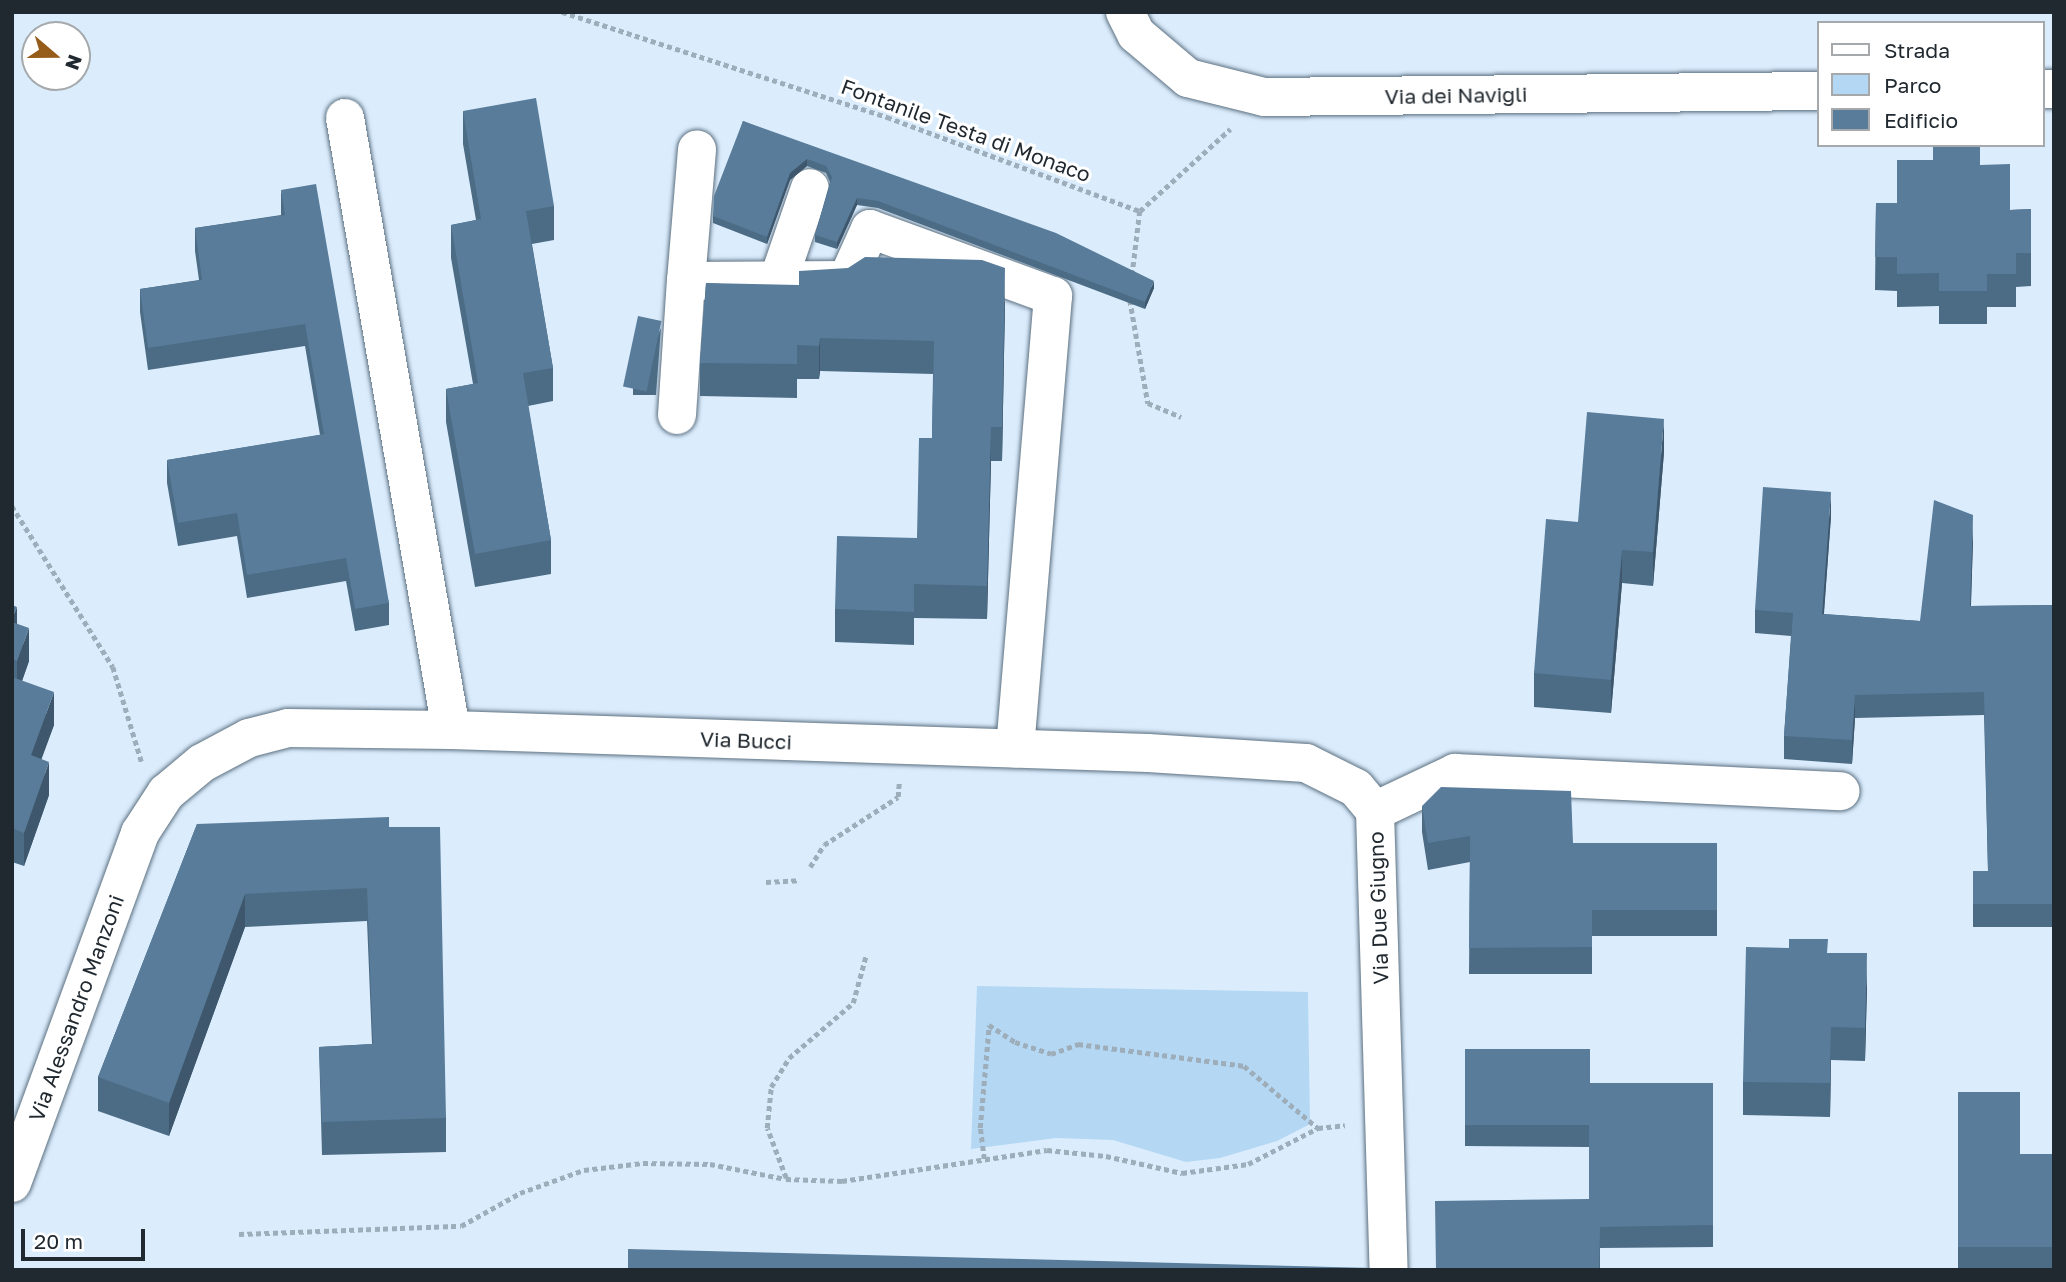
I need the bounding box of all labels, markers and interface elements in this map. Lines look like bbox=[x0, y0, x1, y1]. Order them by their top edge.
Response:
north arrow bbox=[21, 21, 91, 91]
legend bbox=[1818, 21, 2045, 147]
text: Strada bbox=[1884, 37, 1950, 63]
text: N bbox=[61, 52, 88, 73]
text: Parco bbox=[1884, 72, 1941, 98]
street label: Fontanile Testa di Monaco bbox=[838, 73, 1094, 187]
street label: Via dei Navigli bbox=[1384, 81, 1528, 109]
text: Edificio bbox=[1884, 107, 1958, 133]
street label: Via Bucci bbox=[700, 726, 792, 754]
street label: Via Due Giugno bbox=[1363, 831, 1393, 985]
street label: Via Alessandro Manzoni bbox=[23, 891, 129, 1125]
scale bar bbox=[24, 1216, 149, 1260]
text: 20 m bbox=[34, 1228, 83, 1254]

